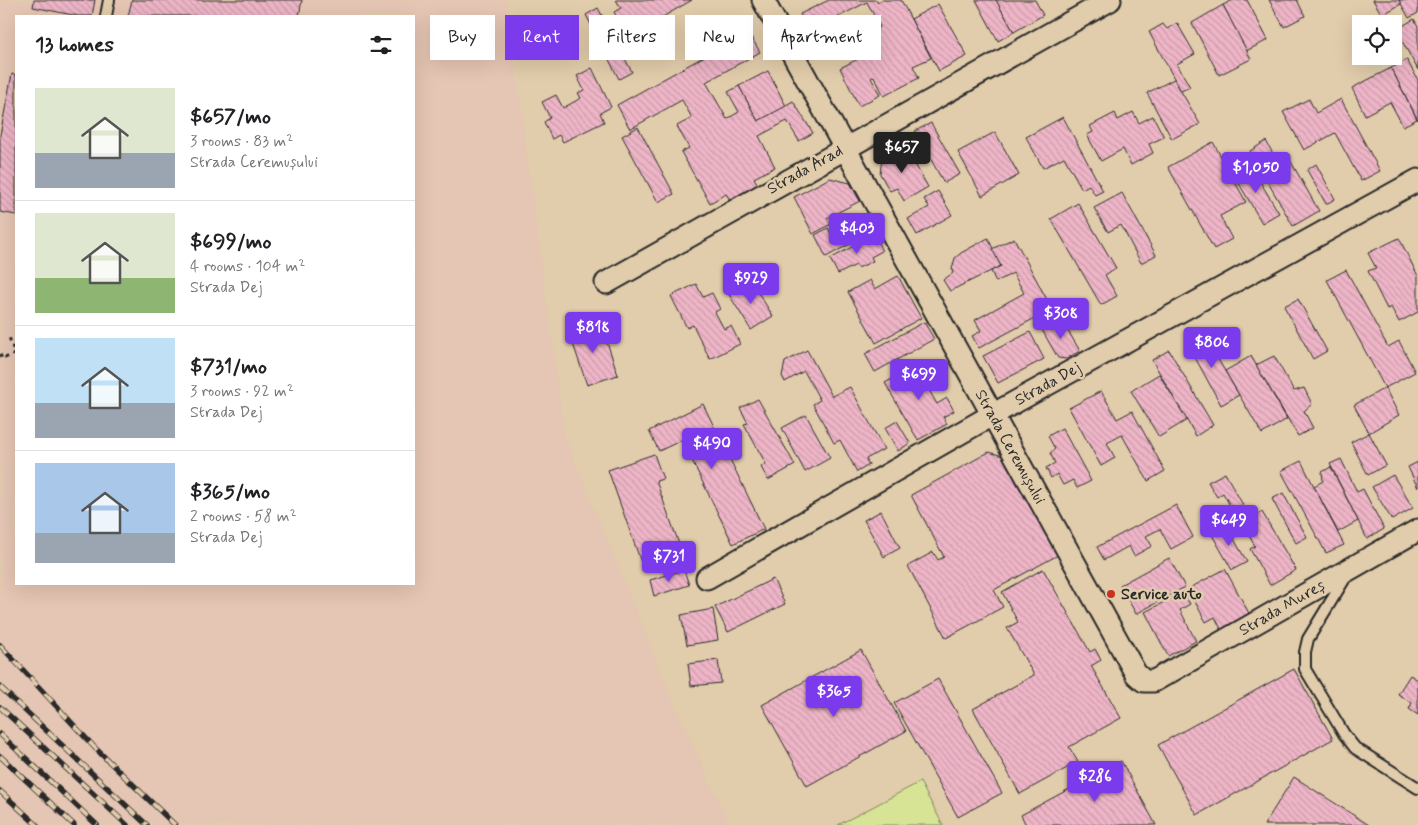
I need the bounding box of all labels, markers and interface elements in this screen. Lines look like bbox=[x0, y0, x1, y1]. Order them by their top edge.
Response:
chip: Buy bbox=[430, 15, 495, 60]
chip: Rent bbox=[505, 15, 579, 60]
chip: Filters bbox=[589, 15, 675, 60]
chip: New bbox=[685, 15, 753, 60]
chip: Apartment bbox=[763, 15, 881, 60]
map controls bbox=[1352, 15, 1402, 65]
button: locate bbox=[1352, 15, 1402, 65]
text: 13 homes bbox=[35, 31, 114, 59]
icon: filters bbox=[367, 31, 395, 59]
text: $657/mo bbox=[190, 103, 271, 131]
icon: home bbox=[75, 108, 135, 168]
text: 3 rooms · 83 m² bbox=[190, 131, 293, 152]
pin: $657 bbox=[872, 132, 932, 174]
text: $657 bbox=[884, 137, 920, 158]
street label: Strada Arad bbox=[763, 141, 847, 199]
text: Strada Ceremușului bbox=[190, 152, 318, 173]
pin: $1,050 bbox=[1215, 152, 1297, 194]
text: $1,050 bbox=[1232, 157, 1280, 178]
pin: $403 bbox=[827, 212, 887, 255]
text: $403 bbox=[840, 218, 874, 239]
text: $699/mo bbox=[190, 228, 272, 256]
icon: home bbox=[75, 233, 135, 293]
text: 4 rooms · 104 m² bbox=[190, 256, 305, 277]
pin: $929 bbox=[721, 262, 781, 305]
text: $929 bbox=[734, 268, 768, 289]
text: Strada Dej bbox=[190, 277, 262, 298]
pin: $308 bbox=[1031, 298, 1091, 340]
text: $308 bbox=[1044, 303, 1078, 324]
pin: $818 bbox=[563, 312, 623, 354]
text: $818 bbox=[576, 317, 610, 338]
pin: $806 bbox=[1182, 326, 1242, 369]
text: $806 bbox=[1194, 332, 1230, 353]
text: $731/mo bbox=[190, 353, 267, 381]
street label: Strada Dej bbox=[1011, 357, 1085, 411]
icon: home bbox=[75, 358, 135, 418]
pin: $699 bbox=[889, 358, 949, 401]
text: $699 bbox=[901, 364, 937, 385]
text: 3 rooms · 92 m² bbox=[190, 381, 294, 402]
street label: Strada Ceremușului bbox=[970, 386, 1050, 508]
text: Strada Dej bbox=[190, 402, 262, 423]
pin: $490 bbox=[682, 428, 742, 470]
text: $490 bbox=[693, 433, 731, 454]
text: $365/mo bbox=[190, 478, 270, 506]
icon: home bbox=[75, 483, 135, 543]
pin: $649 bbox=[1199, 504, 1259, 547]
text: 2 rooms · 58 m² bbox=[190, 506, 296, 527]
text: $649 bbox=[1211, 510, 1247, 531]
text: Strada Dej bbox=[190, 527, 262, 548]
pin: $731 bbox=[639, 540, 699, 583]
text: $731 bbox=[653, 546, 685, 567]
street label: Strada Mureș bbox=[1235, 575, 1329, 641]
place label: Service auto bbox=[1121, 584, 1202, 605]
marker: Service auto bbox=[1105, 588, 1117, 600]
pin: $365 bbox=[804, 676, 864, 718]
text: $365 bbox=[817, 681, 851, 702]
pin: $286 bbox=[1065, 760, 1125, 803]
text: $286 bbox=[1078, 766, 1112, 787]

